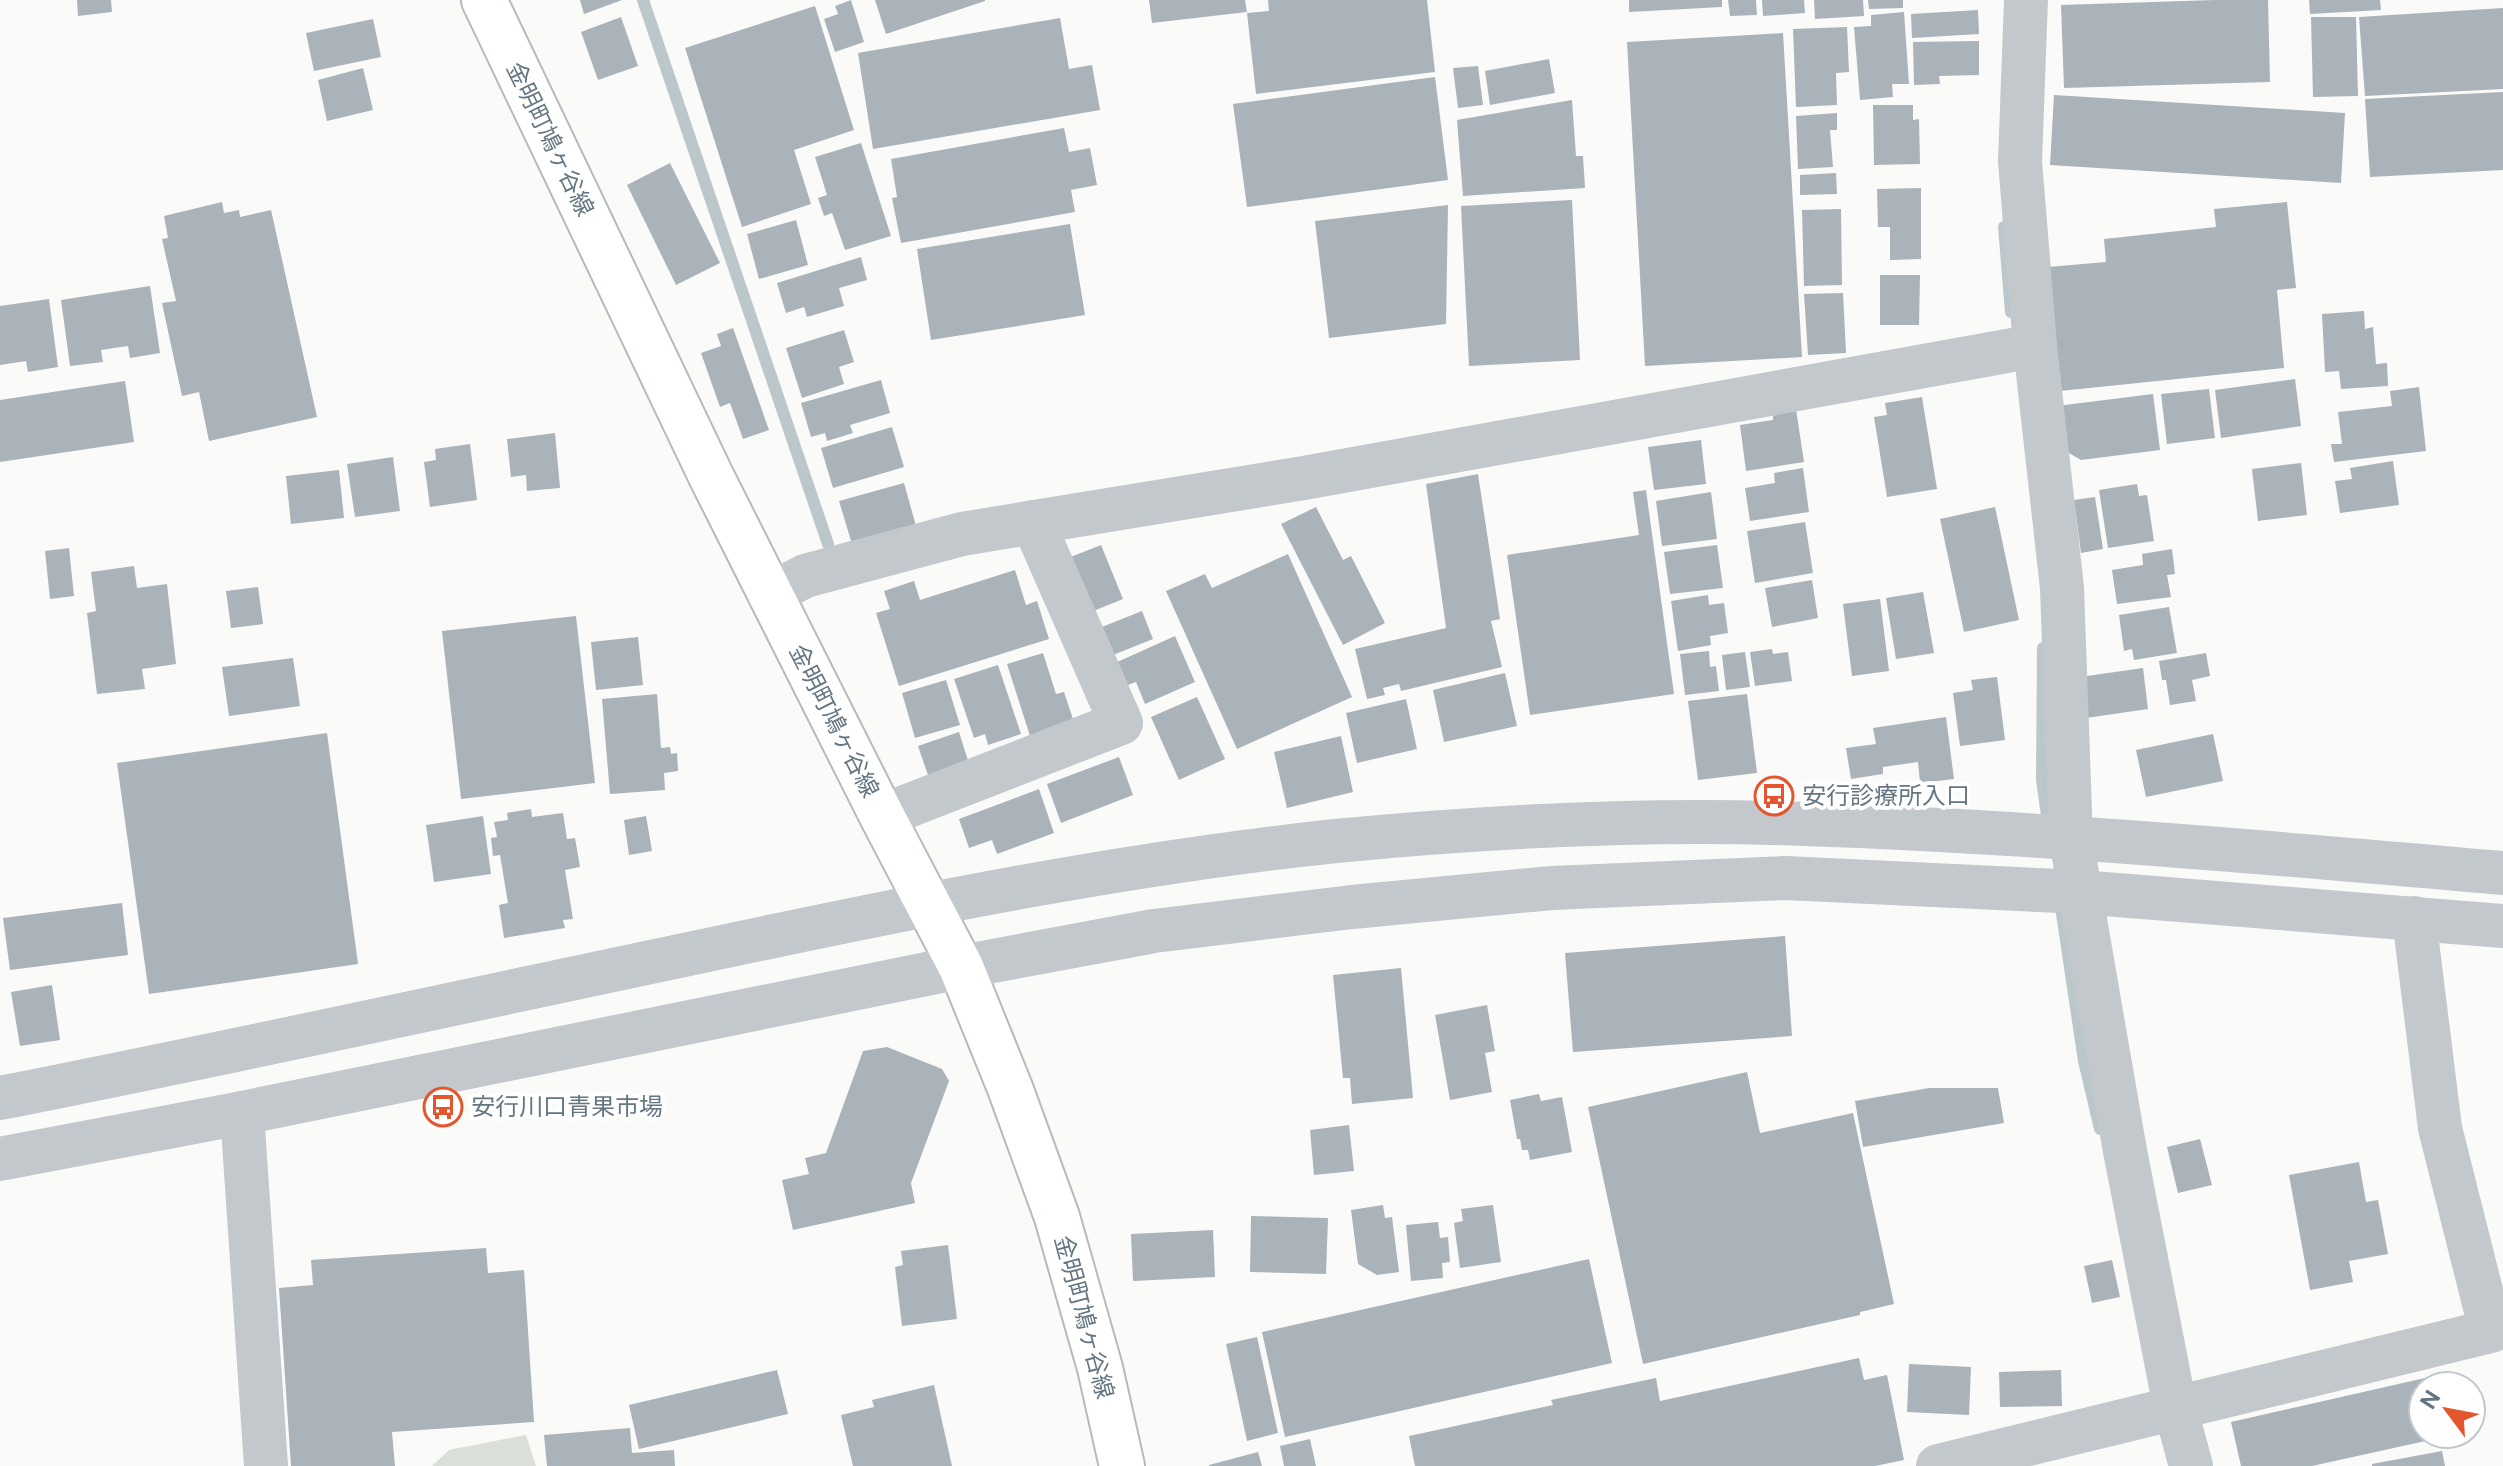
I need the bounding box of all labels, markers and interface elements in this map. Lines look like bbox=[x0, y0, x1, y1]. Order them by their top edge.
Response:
street label: 金明町鳩ヶ谷線 bbox=[501, 57, 600, 220]
street label: 金明町鳩ヶ谷線 bbox=[784, 639, 886, 802]
bus stop icon: 安行診療所入口 bbox=[1753, 775, 1795, 817]
place label: 安行診療所入口 bbox=[1802, 781, 1970, 809]
bus stop icon: 安行川口青果市場 bbox=[422, 1086, 464, 1128]
place label: 安行川口青果市場 bbox=[471, 1092, 663, 1120]
street label: 金明町鳩ヶ谷線 bbox=[1050, 1232, 1120, 1402]
north arrow bbox=[2407, 1370, 2487, 1450]
text: N bbox=[2414, 1385, 2446, 1414]

